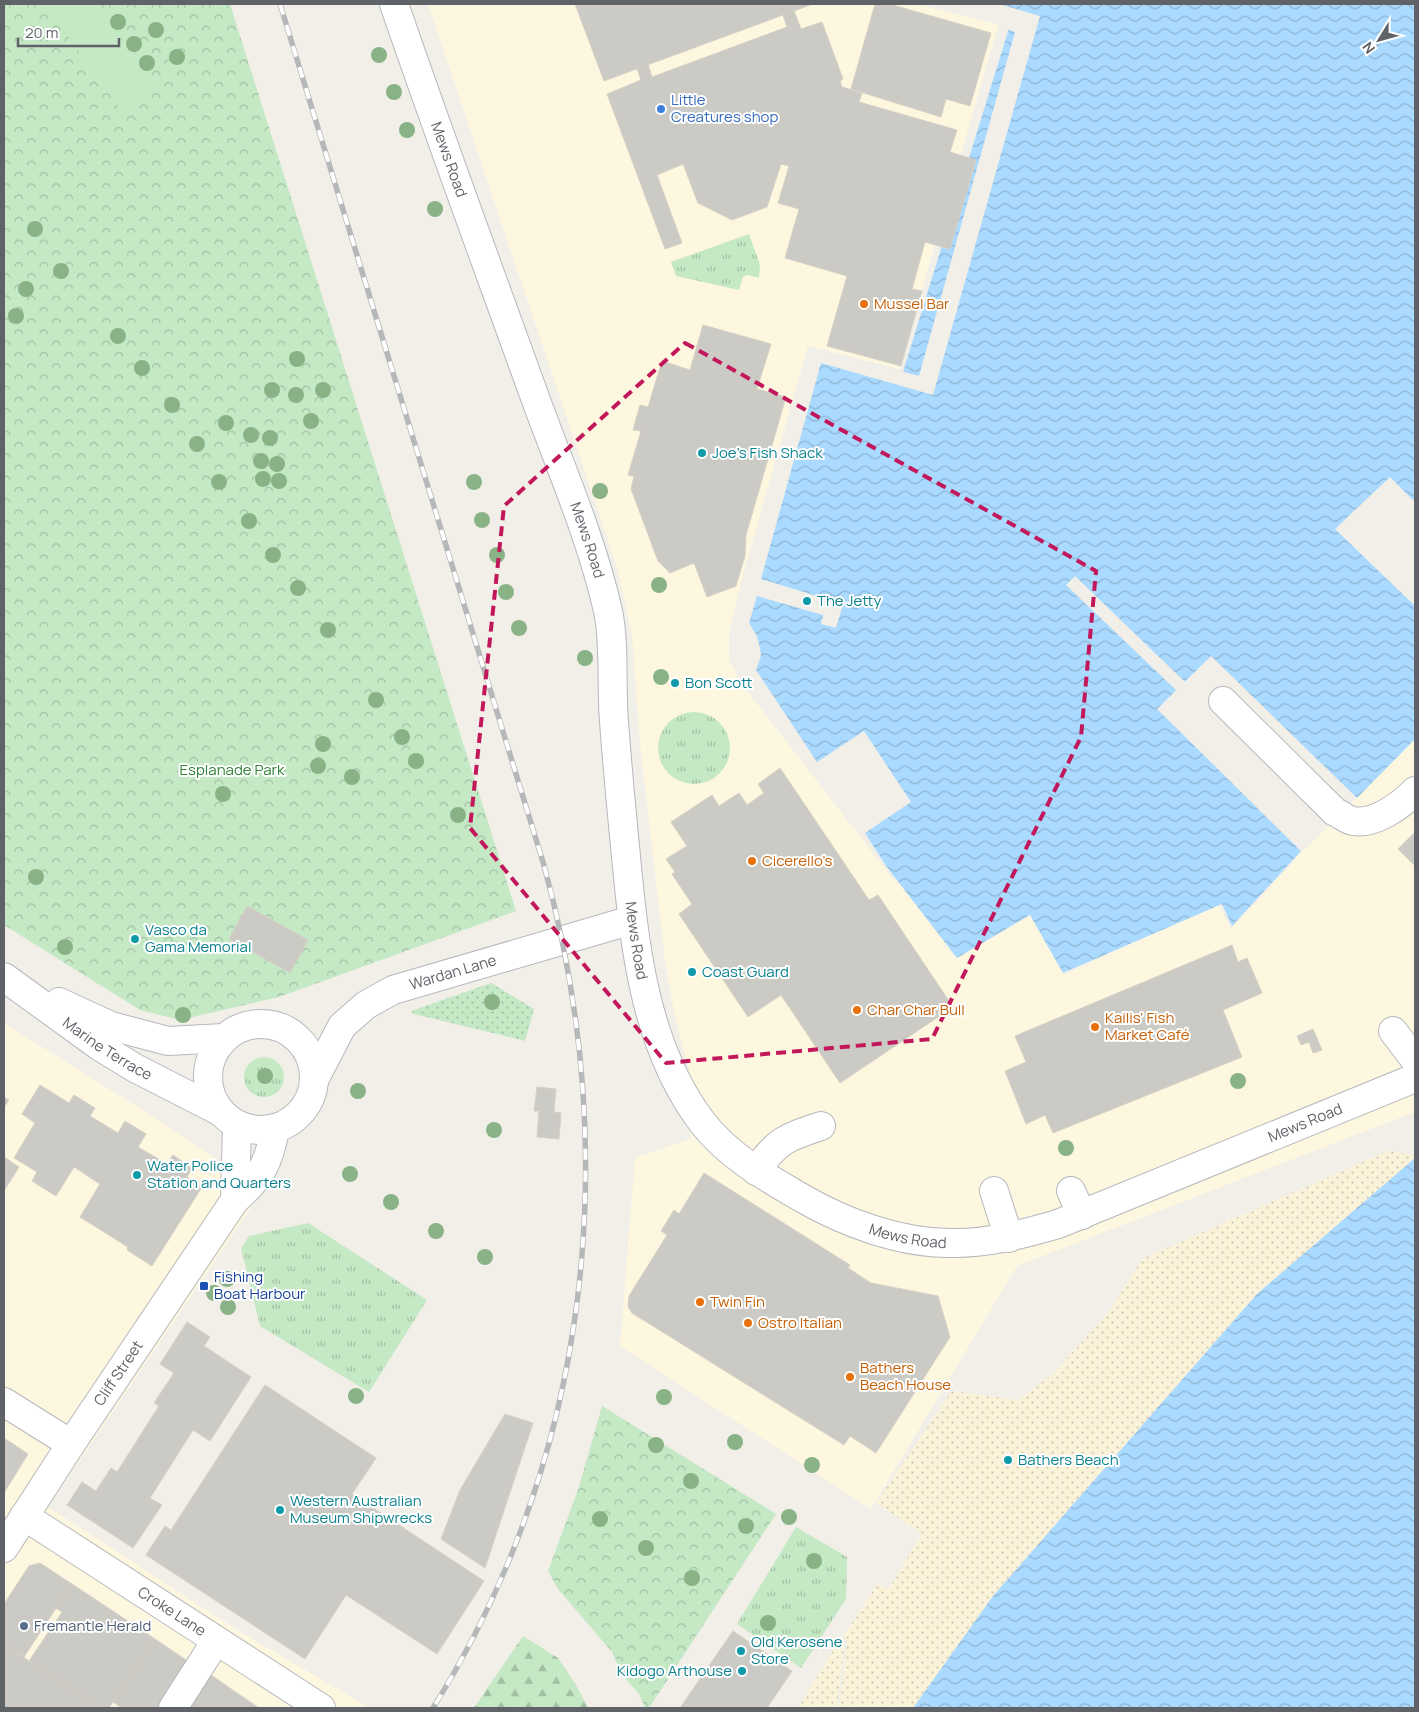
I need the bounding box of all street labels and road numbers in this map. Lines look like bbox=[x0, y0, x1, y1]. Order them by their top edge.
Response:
street label: Mews Road bbox=[426, 119, 472, 200]
street label: Mews Road bbox=[565, 499, 610, 580]
street label: Mews Road bbox=[621, 900, 653, 982]
street label: Wardan Lane bbox=[407, 949, 499, 995]
street label: Marine Terrace bbox=[58, 1012, 156, 1085]
street label: Mews Road bbox=[1265, 1098, 1345, 1147]
street label: Mews Road bbox=[866, 1218, 947, 1253]
street label: Cliff Street bbox=[89, 1336, 148, 1410]
street label: Croke Lane bbox=[134, 1581, 211, 1641]

